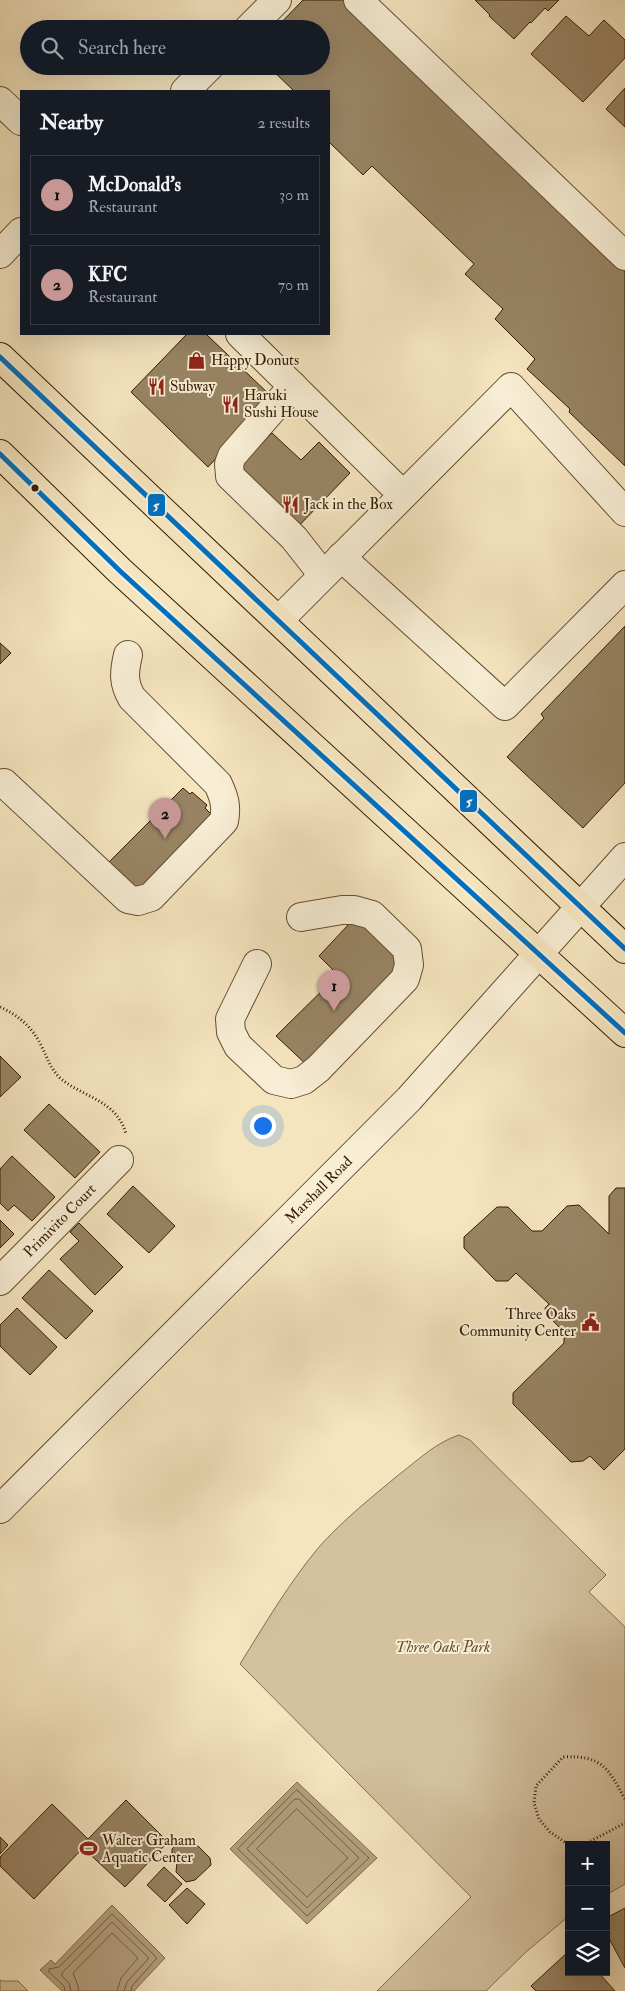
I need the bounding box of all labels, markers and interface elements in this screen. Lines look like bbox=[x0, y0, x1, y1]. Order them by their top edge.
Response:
search box bbox=[20, 20, 330, 75]
icon: search bbox=[38, 34, 66, 62]
text: Search here bbox=[78, 36, 166, 60]
text: Nearby bbox=[40, 109, 103, 136]
text: 2 results bbox=[257, 113, 310, 133]
text: McDonald's bbox=[88, 173, 181, 197]
text: 1 bbox=[54, 185, 60, 205]
text: 30 m bbox=[279, 185, 309, 205]
text: Restaurant bbox=[88, 197, 157, 217]
text: KFC bbox=[88, 263, 127, 287]
text: 2 bbox=[53, 275, 61, 295]
text: 70 m bbox=[278, 275, 309, 295]
text: Restaurant bbox=[88, 287, 157, 307]
shop icon: Happy Donuts bbox=[187, 350, 207, 370]
place label: Happy Donuts bbox=[211, 351, 299, 371]
restaurant icon: Subway bbox=[146, 376, 166, 396]
place label: Subway bbox=[170, 377, 215, 396]
place label: Haruki Sushi House bbox=[244, 386, 319, 422]
restaurant icon: Haruki Sushi House bbox=[220, 394, 240, 414]
unlabelled marker bbox=[30, 483, 40, 493]
line badge: 5 bbox=[147, 493, 166, 517]
restaurant icon: Jack in the Box bbox=[280, 494, 300, 514]
place label: Jack in the Box bbox=[303, 495, 393, 515]
text: 5 bbox=[153, 497, 160, 514]
line badge: 5 bbox=[459, 789, 478, 813]
text: 5 bbox=[466, 793, 473, 810]
pin: 2 bbox=[149, 798, 181, 839]
pin: 1 bbox=[318, 970, 350, 1011]
your location bbox=[250, 1113, 276, 1139]
street label: Marshall Road bbox=[281, 1152, 357, 1228]
street label: Primivito Court bbox=[20, 1180, 100, 1262]
place label: Three Oaks Community Center bbox=[459, 1305, 576, 1341]
public building icon: Three Oaks Community Center bbox=[580, 1313, 600, 1333]
park label: Three Oaks Park bbox=[396, 1638, 490, 1657]
place label: Walter Graham Aquatic Center bbox=[101, 1831, 196, 1867]
sports icon: Walter Graham Aquatic Center bbox=[78, 1839, 98, 1859]
map controls bbox=[565, 1841, 610, 1976]
button: + bbox=[565, 1841, 610, 1886]
button: − bbox=[565, 1886, 610, 1931]
button: layers bbox=[565, 1931, 610, 1976]

